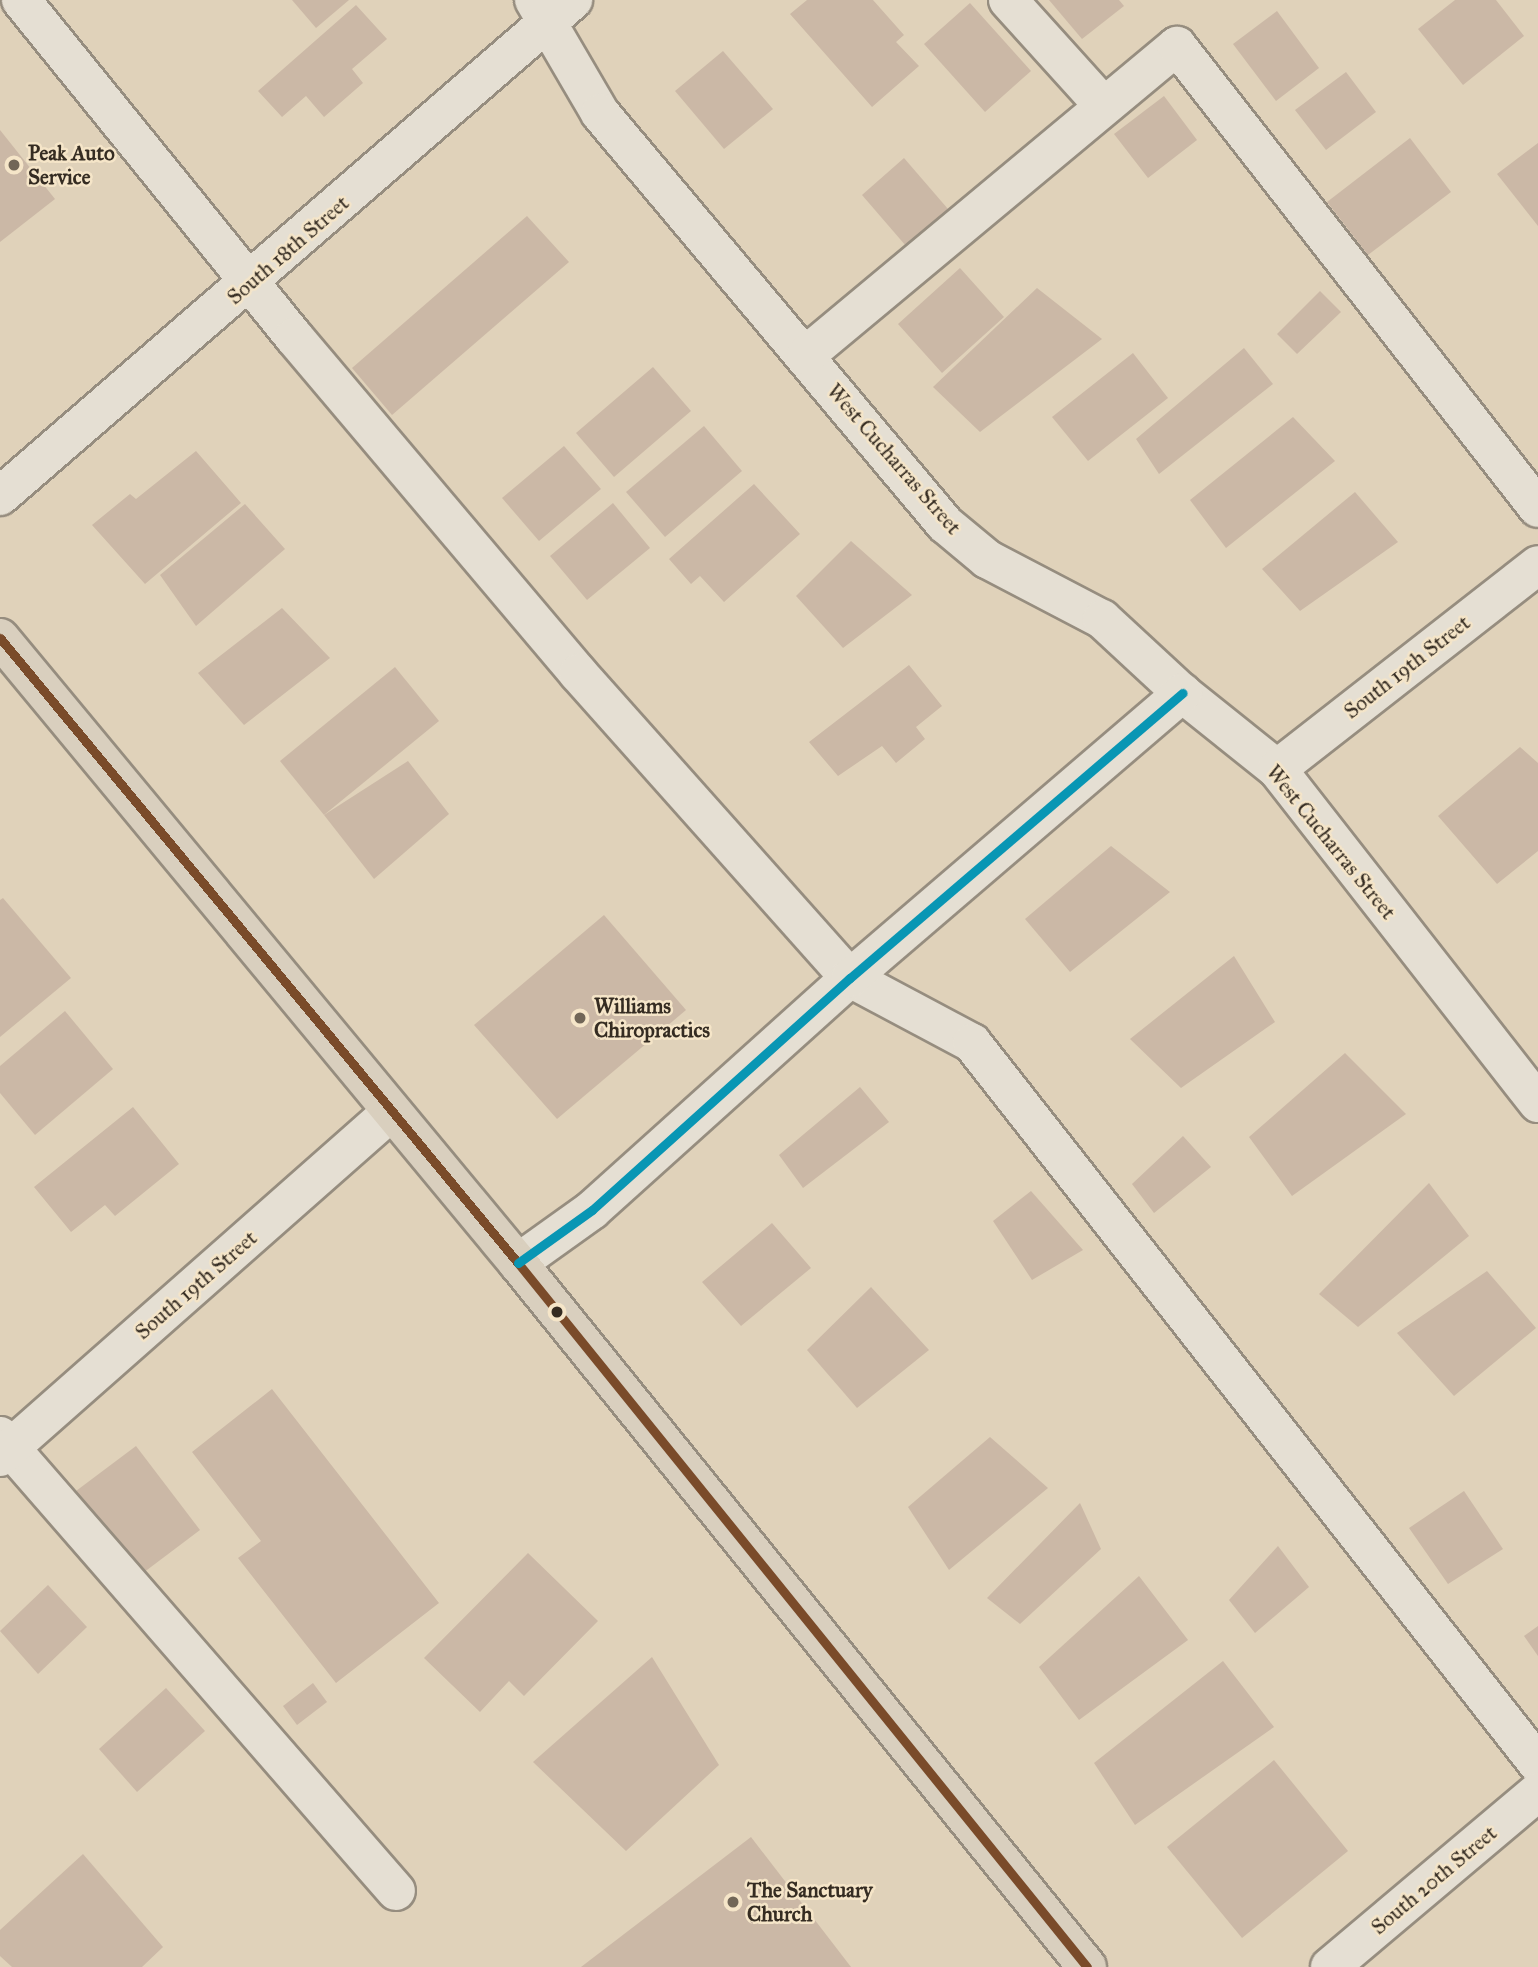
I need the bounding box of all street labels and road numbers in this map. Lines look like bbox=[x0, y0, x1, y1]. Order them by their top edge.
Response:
street label: South 18th Street bbox=[222, 190, 354, 310]
street label: West Cucharras Street bbox=[822, 379, 966, 539]
street label: South 19th Street bbox=[1339, 610, 1475, 724]
street label: West Cucharras Street bbox=[1261, 760, 1401, 924]
street label: South 19th Street bbox=[130, 1225, 262, 1345]
street label: South 20th Street bbox=[1366, 1820, 1502, 1940]

